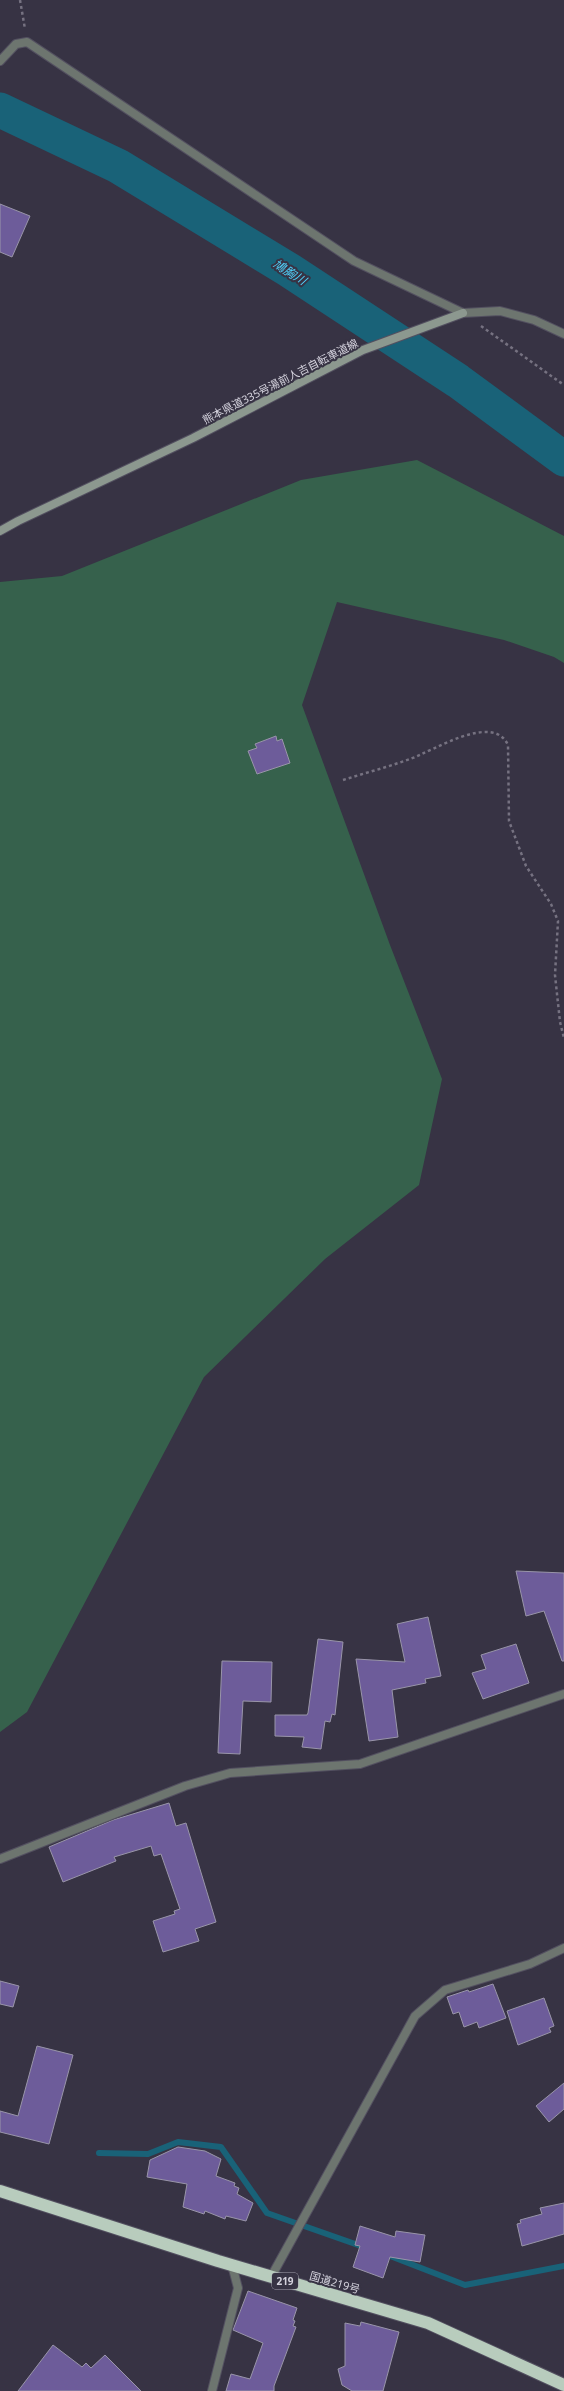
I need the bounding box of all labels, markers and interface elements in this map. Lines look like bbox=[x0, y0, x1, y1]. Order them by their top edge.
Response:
water label: 鳩胸川 bbox=[270, 255, 311, 290]
street label: 熊本県道335号湯前人吉自転車道線 bbox=[200, 335, 360, 427]
street label: 国道219号 bbox=[308, 2268, 362, 2296]
road number: 219 bbox=[272, 2273, 298, 2289]

